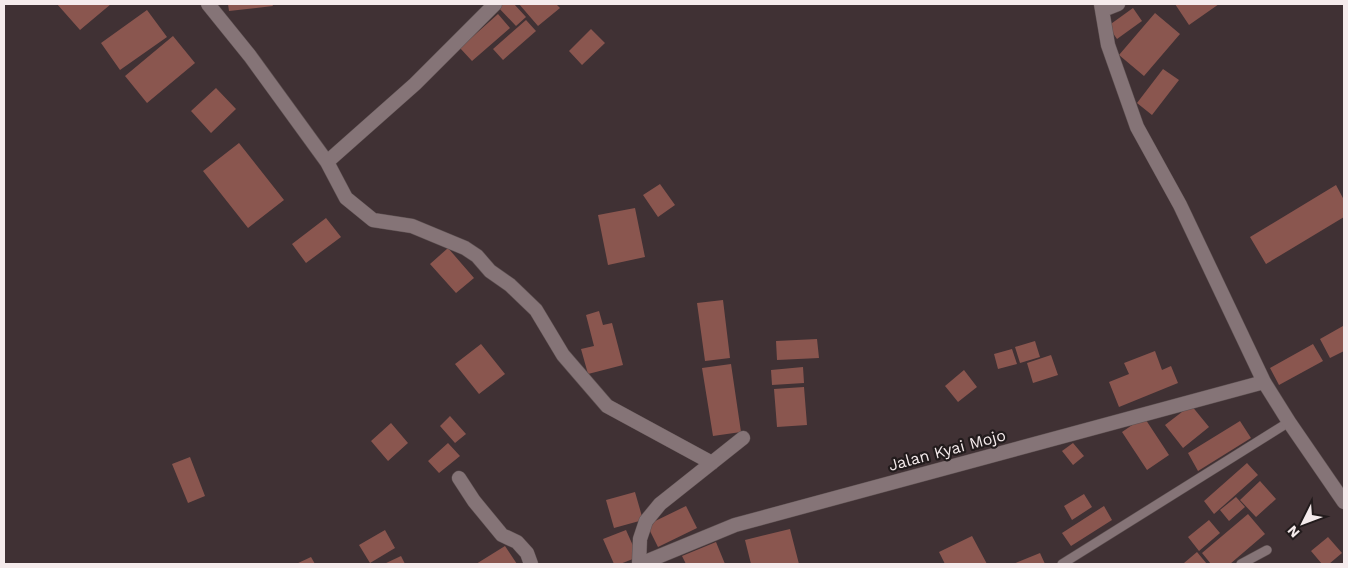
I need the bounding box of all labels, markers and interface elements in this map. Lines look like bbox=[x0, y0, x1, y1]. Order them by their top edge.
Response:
street label: Jalan Kyai Mojo bbox=[886, 425, 1008, 475]
north arrow bbox=[1278, 498, 1328, 548]
text: N bbox=[1284, 522, 1303, 541]

